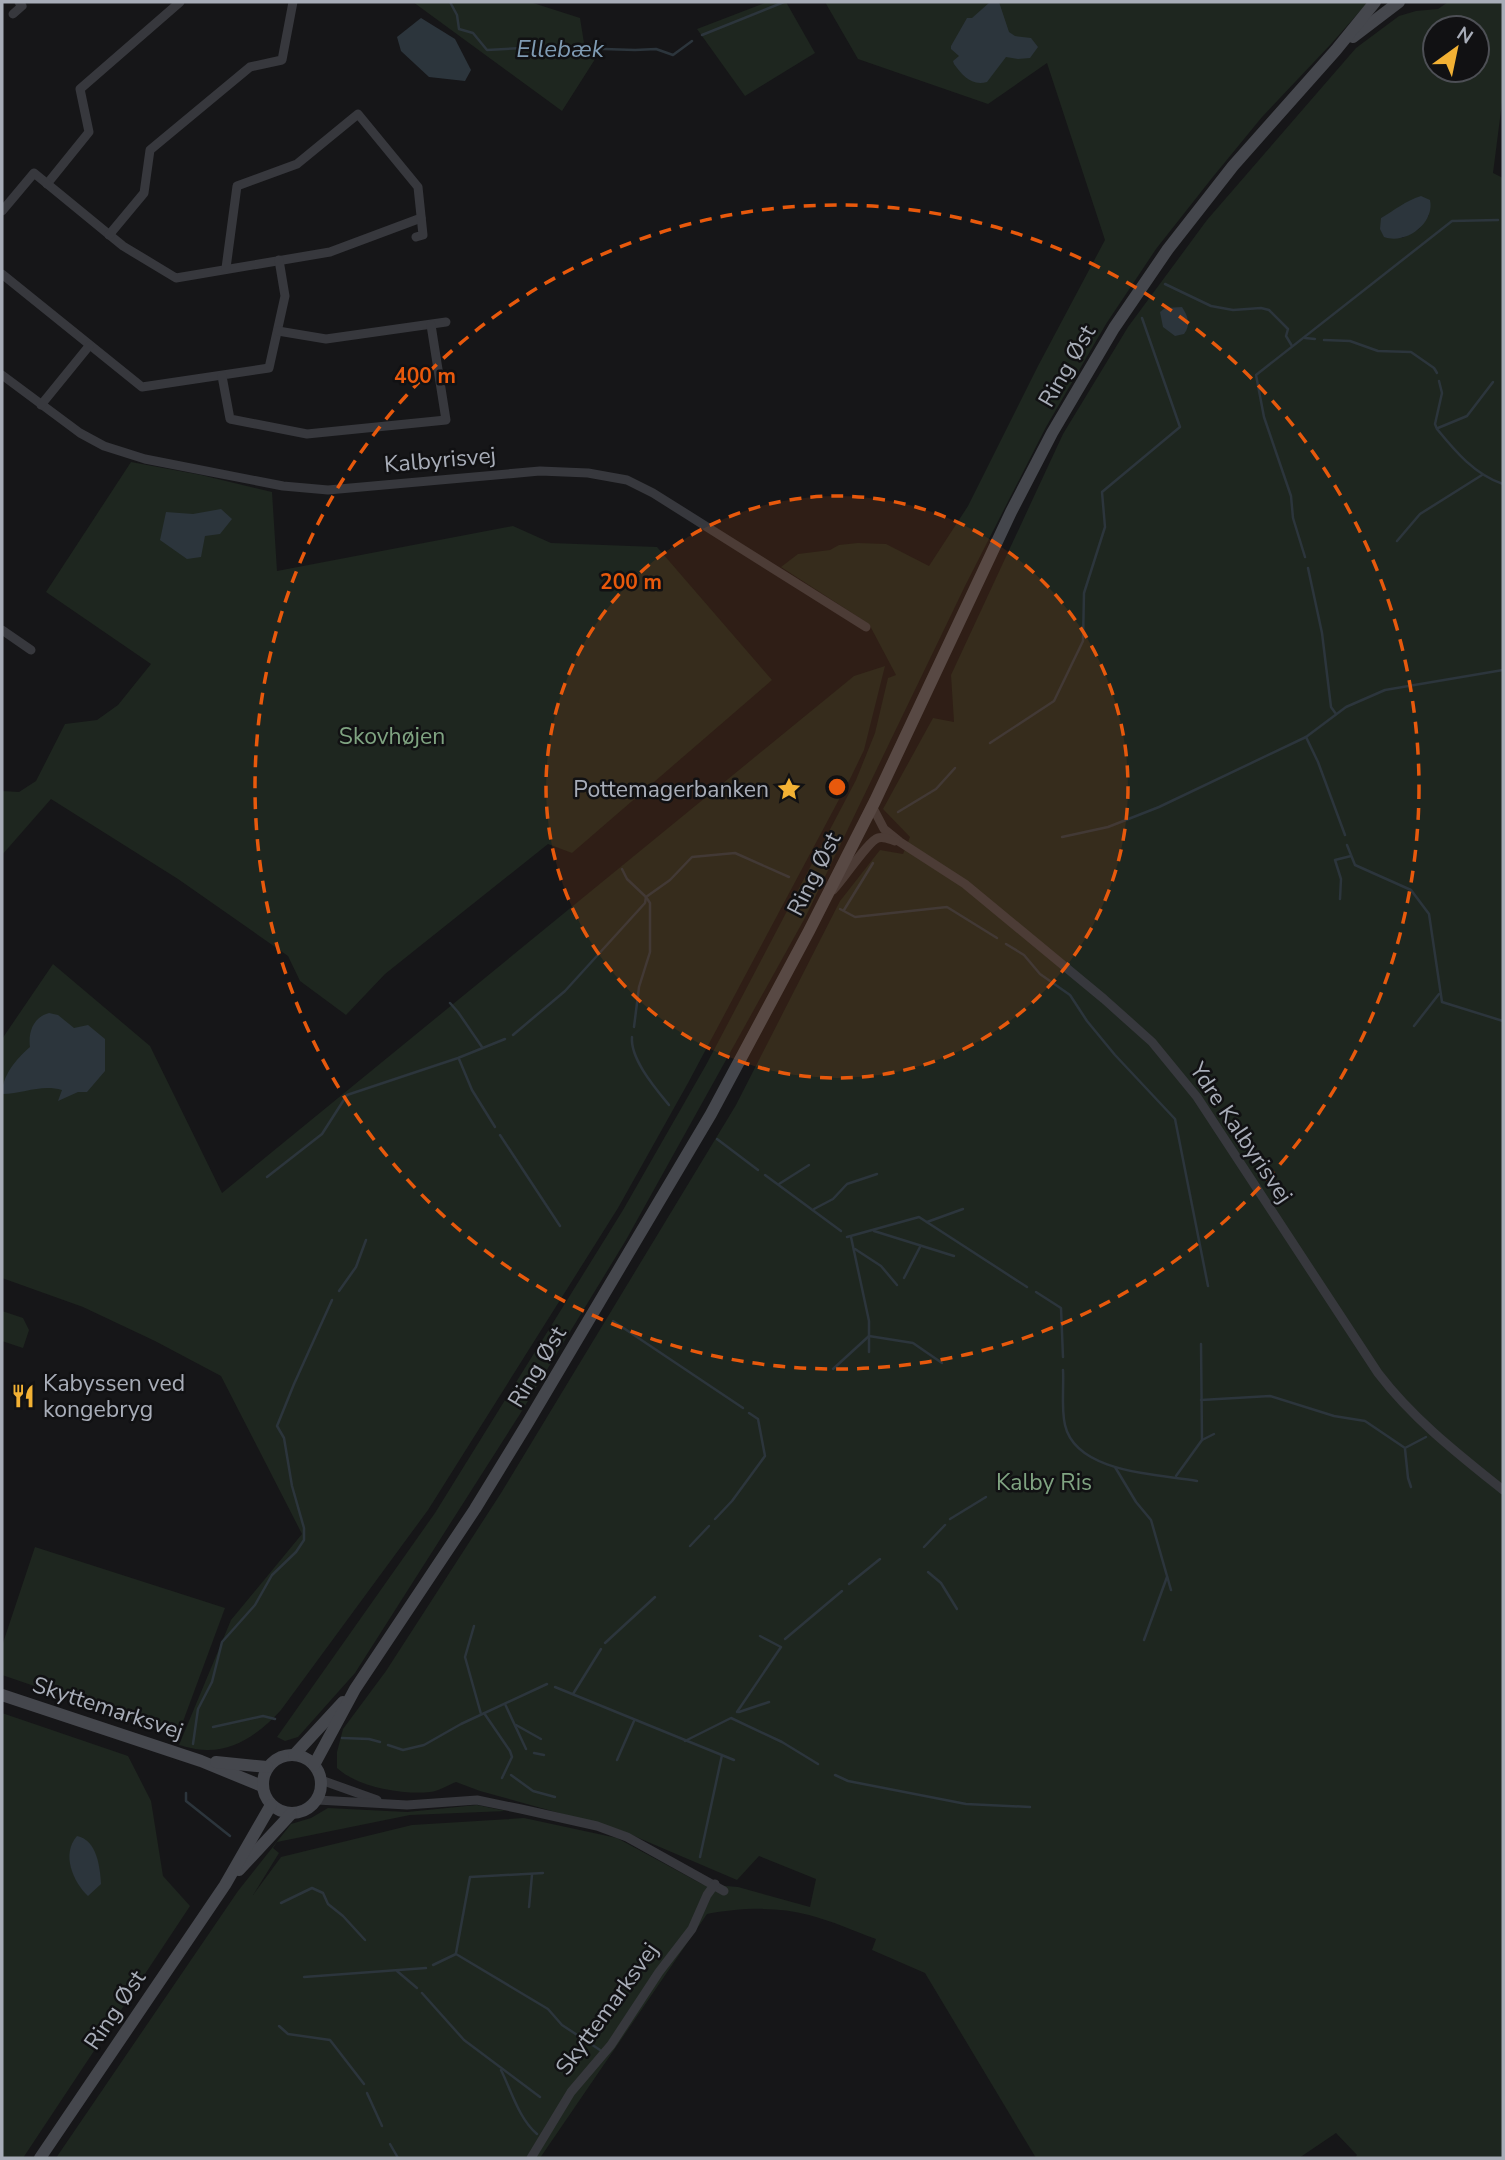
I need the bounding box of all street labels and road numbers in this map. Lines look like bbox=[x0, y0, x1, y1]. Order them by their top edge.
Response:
street label: Ring Øst bbox=[1031, 319, 1103, 413]
street label: Kalbyrisvej bbox=[383, 440, 497, 480]
street label: Ring Øst bbox=[780, 826, 849, 921]
street label: Ydre Kalbyrisvej bbox=[1182, 1056, 1300, 1210]
street label: Ring Øst bbox=[501, 1320, 574, 1413]
street label: Skyttemarksvej bbox=[29, 1669, 187, 1747]
street label: Skyttemarksvej bbox=[548, 1936, 666, 2082]
street label: Ring Øst bbox=[77, 1963, 153, 2056]

